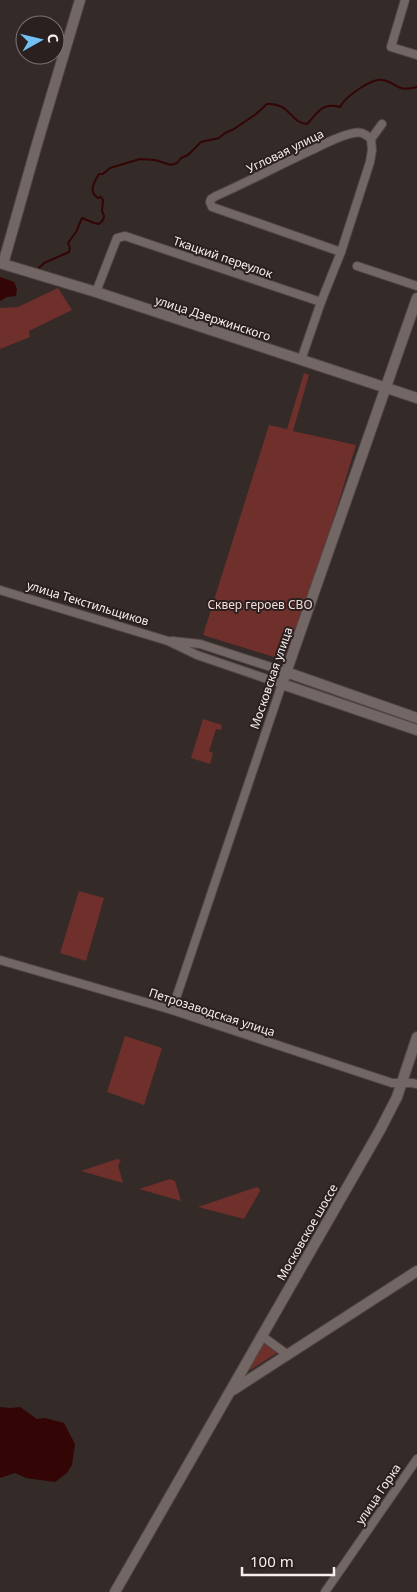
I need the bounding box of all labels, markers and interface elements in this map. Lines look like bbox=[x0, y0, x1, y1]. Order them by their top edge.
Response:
north arrow bbox=[15, 15, 65, 65]
text: С bbox=[43, 32, 63, 44]
street label: Угловая улица bbox=[244, 125, 326, 177]
street label: Ткацкий переулок bbox=[171, 232, 276, 282]
street label: улица Дзержинского bbox=[153, 291, 273, 345]
street label: улица Текстильщиков bbox=[25, 576, 151, 630]
park label: Сквер героев СВО bbox=[207, 596, 313, 613]
street label: Московская улица bbox=[246, 625, 296, 731]
street label: Петрозаводская улица bbox=[147, 984, 277, 1040]
street label: Московское шоссе bbox=[272, 1180, 342, 1283]
street label: улица Горка bbox=[351, 1460, 405, 1528]
scale bar bbox=[242, 1544, 334, 1576]
text: 100 m bbox=[250, 1551, 294, 1571]

